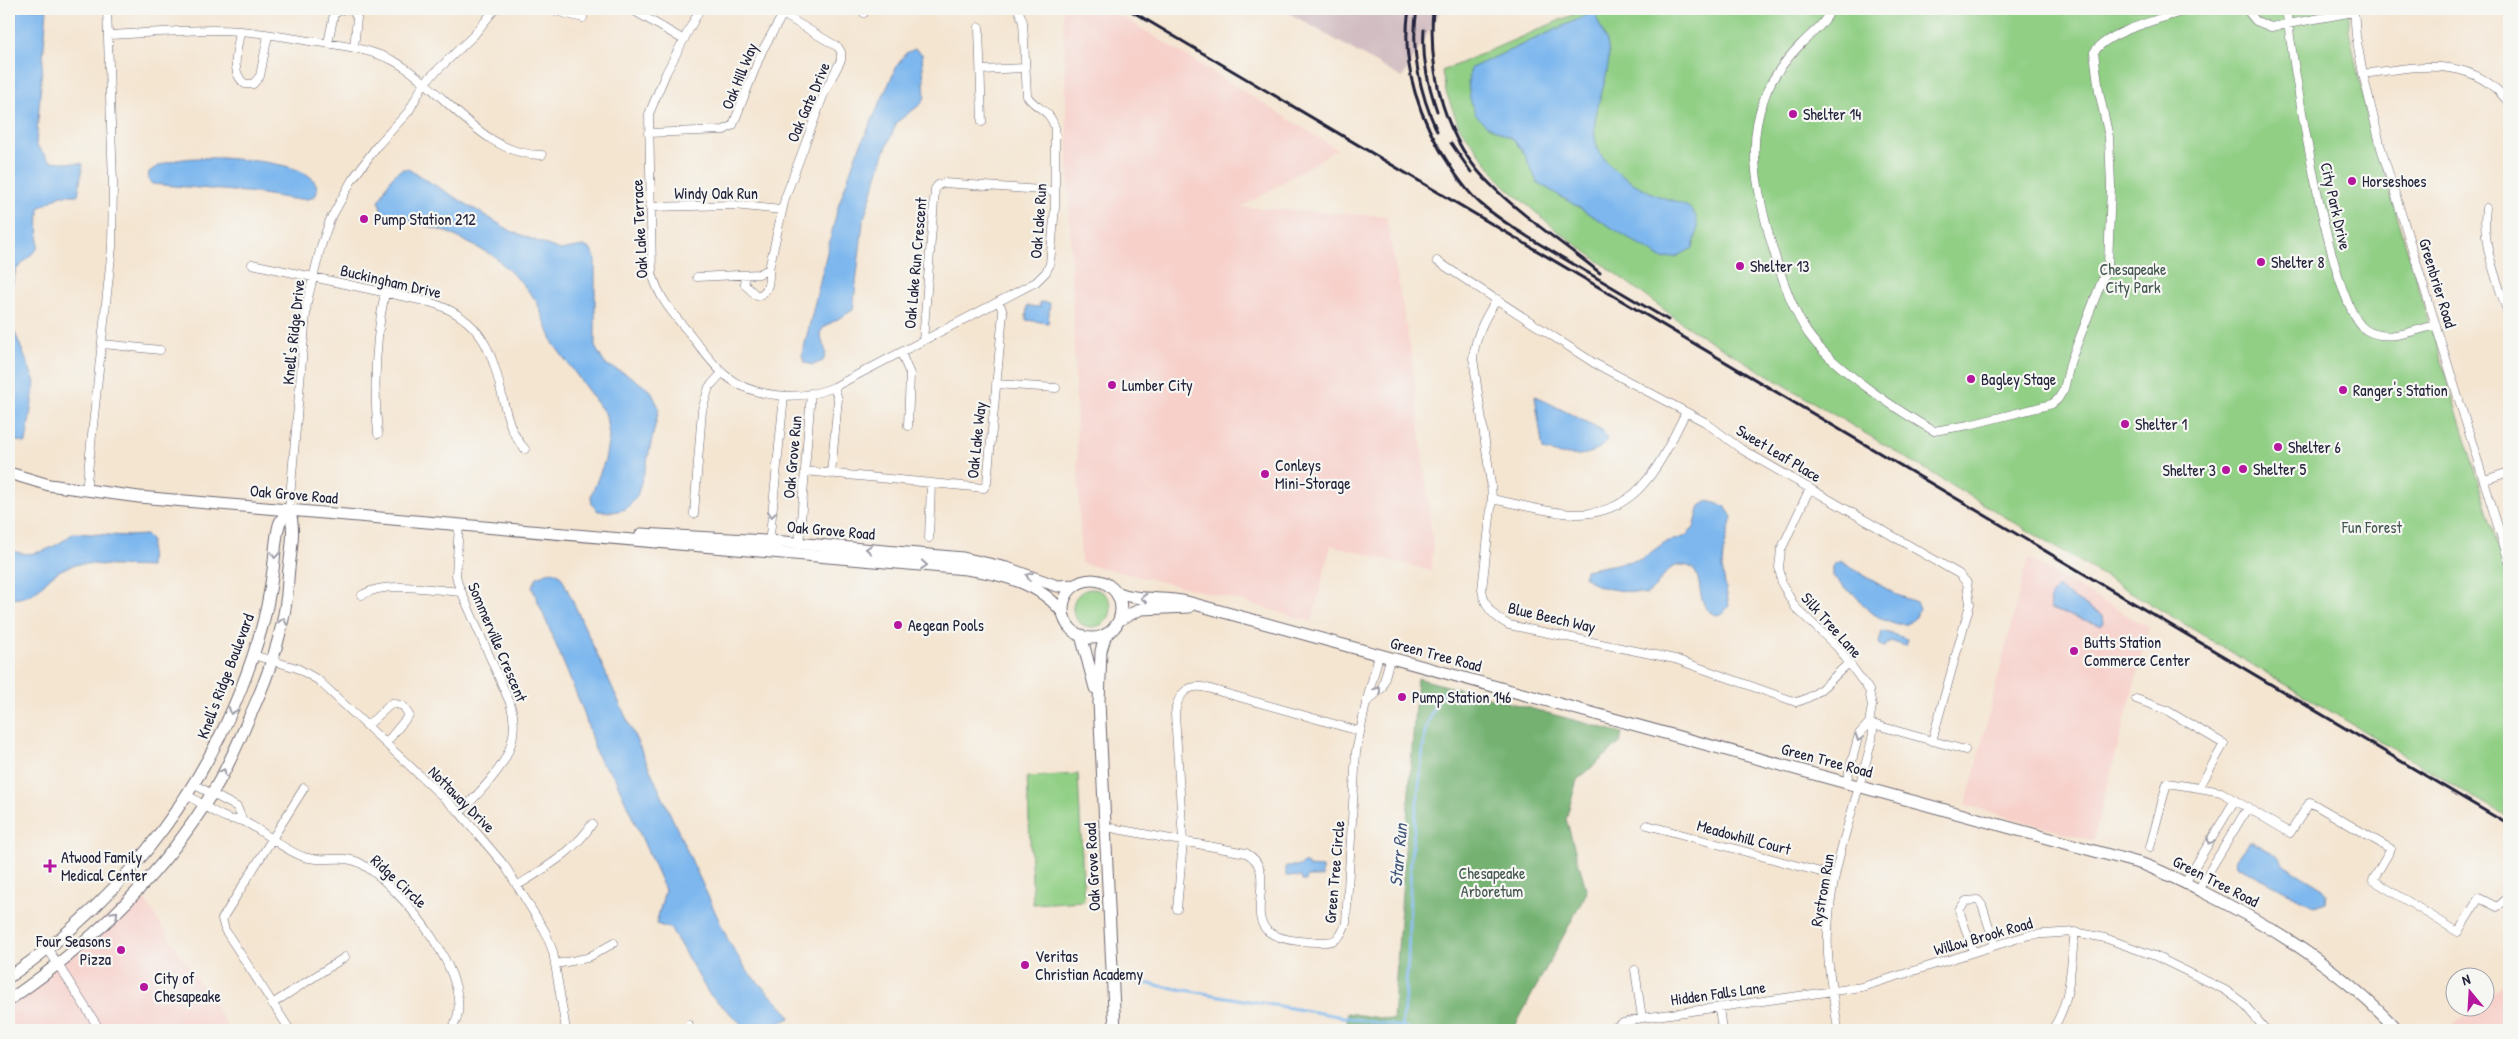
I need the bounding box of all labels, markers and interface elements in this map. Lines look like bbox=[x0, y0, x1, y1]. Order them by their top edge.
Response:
street label: Oak Hill Way bbox=[716, 39, 762, 113]
street label: Oak Gate Drive bbox=[781, 58, 835, 145]
place label: Shelter 14 bbox=[1803, 103, 1861, 125]
marker: Shelter 14 bbox=[1787, 108, 1799, 120]
street label: City Park Drive bbox=[2315, 160, 2357, 252]
place label: Horseshoes bbox=[2362, 170, 2426, 192]
marker: Horseshoes bbox=[2346, 175, 2358, 187]
street label: Oak Lake Terrace bbox=[625, 178, 653, 279]
street label: Windy Oak Run bbox=[674, 182, 758, 204]
street label: Oak Lake Run bbox=[1024, 183, 1052, 259]
street label: Oak Lake Run Crescent bbox=[898, 196, 932, 330]
place label: Pump Station 212 bbox=[374, 208, 476, 230]
marker: Pump Station 212 bbox=[358, 213, 370, 225]
street label: Greenbrier Road bbox=[2414, 236, 2462, 330]
place label: Shelter 8 bbox=[2271, 251, 2324, 273]
place label: Shelter 13 bbox=[1750, 255, 1809, 277]
marker: Shelter 8 bbox=[2255, 256, 2267, 268]
park label: Chesapeake City Park bbox=[2100, 258, 2167, 298]
street label: Buckingham Drive bbox=[338, 259, 444, 303]
marker: Shelter 13 bbox=[1734, 260, 1746, 272]
street label: Knell's Ridge Drive bbox=[277, 278, 310, 386]
place label: Bagley Stage bbox=[1981, 368, 2057, 390]
marker: Bagley Stage bbox=[1965, 373, 1977, 385]
place label: Lumber City bbox=[1122, 374, 1193, 396]
marker: Lumber City bbox=[1106, 379, 1118, 391]
place label: Ranger's Station bbox=[2353, 379, 2448, 401]
marker: Ranger's Station bbox=[2337, 384, 2349, 396]
street label: Oak Lake Way bbox=[961, 400, 991, 480]
place label: Shelter 1 bbox=[2135, 413, 2187, 435]
street label: Oak Grove Run bbox=[777, 415, 807, 499]
marker: Shelter 1 bbox=[2119, 418, 2131, 430]
street label: Sweet Leaf Place bbox=[1732, 419, 1826, 487]
place label: Shelter 6 bbox=[2288, 436, 2341, 458]
marker: Shelter 6 bbox=[2272, 441, 2284, 453]
place label: Conleys Mini-Storage bbox=[1275, 454, 1351, 494]
place label: Shelter 5 bbox=[2253, 458, 2306, 480]
place label: Shelter 3 bbox=[2162, 459, 2216, 481]
marker: Shelter 5 bbox=[2237, 463, 2249, 475]
marker: Shelter 3 bbox=[2220, 464, 2232, 476]
marker: Conleys Mini-Storage bbox=[1259, 468, 1271, 480]
street label: Oak Grove Road bbox=[249, 479, 339, 509]
one-way arrow bbox=[767, 510, 778, 518]
street label: Oak Grove Road bbox=[786, 515, 876, 545]
park label: Fun Forest bbox=[2341, 516, 2402, 538]
one-way arrow bbox=[865, 544, 873, 555]
one-way arrow bbox=[270, 551, 281, 559]
one-way arrow bbox=[921, 559, 929, 570]
one-way arrow bbox=[1025, 572, 1034, 582]
street label: Sommerville Crescent bbox=[463, 579, 533, 706]
street label: Silk Tree Lane bbox=[1797, 587, 1868, 663]
one-way arrow bbox=[1140, 593, 1148, 603]
street label: Blue Beech Way bbox=[1506, 596, 1598, 638]
street label: Knell's Ridge Boulevard bbox=[191, 610, 259, 742]
place label: Aegean Pools bbox=[908, 614, 984, 636]
one-way arrow bbox=[277, 617, 287, 626]
marker: Aegean Pools bbox=[892, 619, 904, 631]
street label: Green Tree Road bbox=[1388, 631, 1484, 677]
place label: Butts Station Commerce Center bbox=[2084, 631, 2190, 671]
marker: Butts Station Commerce Center bbox=[2068, 645, 2080, 657]
place label: Pump Station 146 bbox=[1412, 686, 1511, 708]
one-way arrow bbox=[1372, 687, 1381, 696]
marker: Pump Station 146 bbox=[1396, 691, 1408, 703]
one-way arrow bbox=[227, 706, 238, 715]
one-way arrow bbox=[1855, 733, 1865, 742]
street label: Green Tree Road bbox=[1779, 737, 1875, 783]
street label: Nottaway Drive bbox=[424, 761, 501, 838]
one-way arrow bbox=[217, 768, 227, 777]
street label: Meadowhill Court bbox=[1695, 814, 1794, 860]
street label: Green Tree Circle bbox=[1319, 819, 1349, 924]
water label: Starr Run bbox=[1383, 821, 1413, 887]
street label: Oak Grove Road bbox=[1079, 822, 1105, 912]
one-way arrow bbox=[2207, 836, 2217, 845]
place label: Atwood Family Medical Center bbox=[61, 846, 148, 886]
street label: Ridge Circle bbox=[366, 849, 432, 913]
street label: Green Tree Road bbox=[2169, 850, 2263, 912]
street label: Rystrom Run bbox=[1805, 852, 1839, 928]
marker: Atwood Family Medical Center bbox=[43, 859, 57, 873]
park label: Chesapeake Arboretum bbox=[1459, 862, 1526, 902]
one-way arrow bbox=[109, 911, 118, 920]
street label: Willow Brook Road bbox=[1931, 911, 2035, 961]
place label: Four Seasons Pizza bbox=[35, 930, 111, 970]
marker: Four Seasons Pizza bbox=[115, 944, 127, 956]
place label: Veritas Christian Academy bbox=[1035, 945, 1143, 985]
marker: Veritas Christian Academy bbox=[1019, 959, 1031, 971]
north arrow bbox=[2446, 966, 2496, 1016]
place label: City of Chesapeake bbox=[154, 967, 221, 1007]
text: N bbox=[2459, 969, 2473, 989]
street label: Hidden Falls Lane bbox=[1669, 975, 1768, 1011]
marker: City of Chesapeake bbox=[138, 981, 150, 993]

